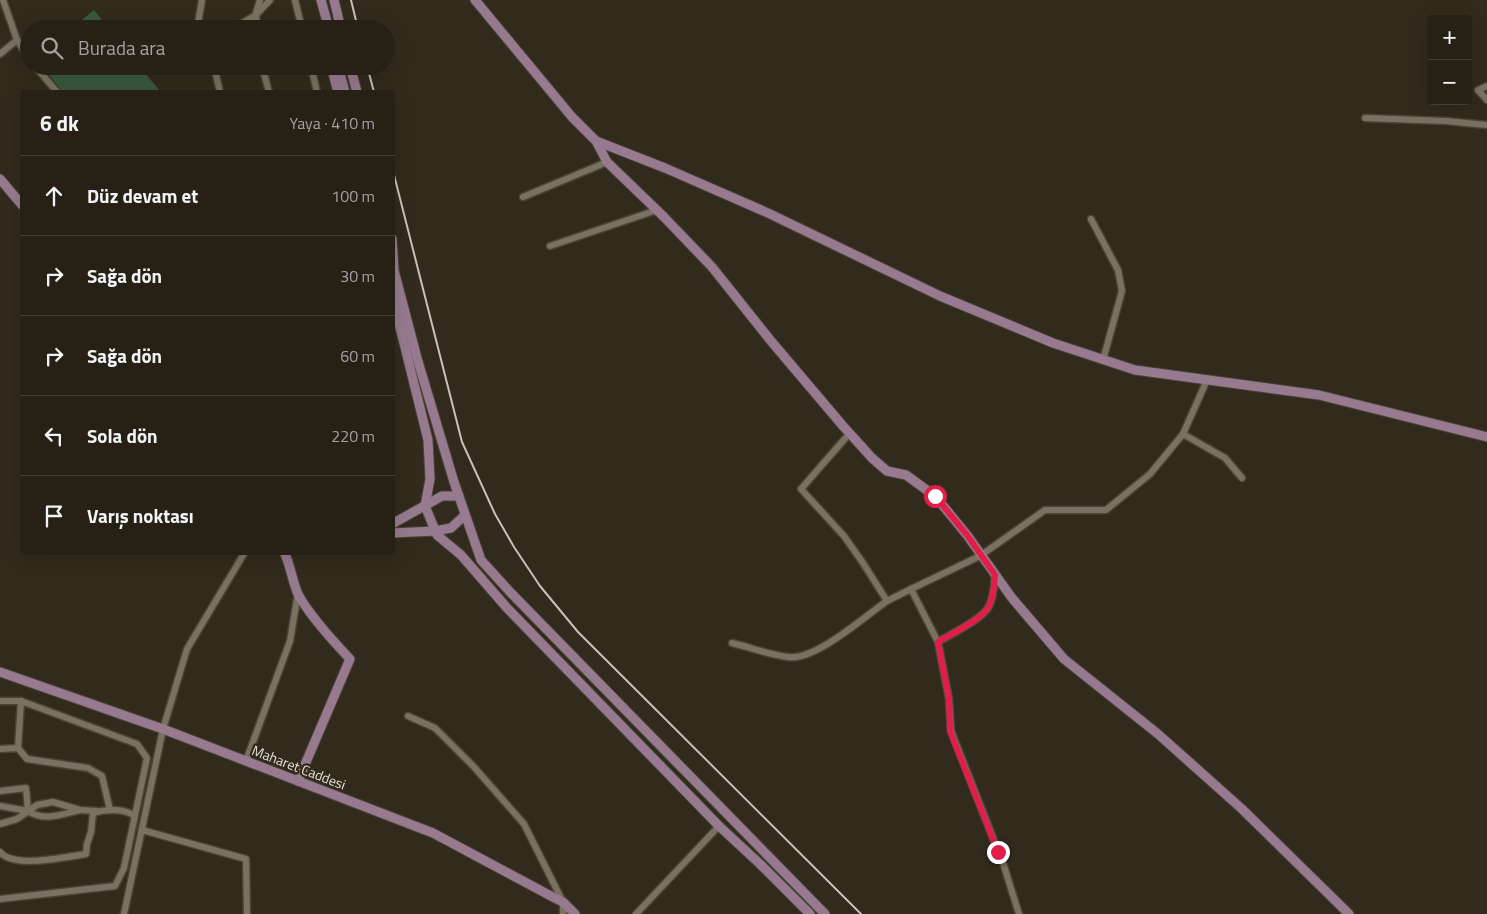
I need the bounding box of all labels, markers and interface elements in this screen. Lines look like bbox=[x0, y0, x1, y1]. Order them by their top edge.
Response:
map controls bbox=[1427, 15, 1472, 105]
button: + bbox=[1427, 15, 1472, 60]
search box bbox=[20, 20, 395, 75]
text: Burada ara bbox=[78, 33, 165, 62]
icon: search bbox=[38, 34, 66, 62]
button: − bbox=[1427, 60, 1472, 105]
text: 6 dk bbox=[40, 107, 79, 139]
text: Yaya · 410 m bbox=[290, 111, 375, 135]
text: Düz devam et bbox=[87, 181, 198, 210]
icon: ahead bbox=[40, 182, 68, 210]
text: 100 m bbox=[331, 184, 375, 208]
text: Sağa dön bbox=[87, 261, 162, 290]
icon: right bbox=[40, 262, 68, 290]
text: 30 m bbox=[340, 264, 375, 288]
text: Sağa dön bbox=[87, 341, 162, 370]
icon: right bbox=[40, 342, 68, 370]
text: 60 m bbox=[340, 344, 375, 368]
text: Sola dön bbox=[87, 421, 158, 450]
icon: left bbox=[40, 422, 68, 450]
text: 220 m bbox=[331, 424, 375, 448]
route start bbox=[924, 485, 947, 508]
text: Varış noktası bbox=[87, 501, 194, 530]
icon: arrive bbox=[40, 502, 68, 530]
street label: Maharet Caddesi bbox=[249, 739, 349, 795]
route end bbox=[987, 841, 1010, 864]

